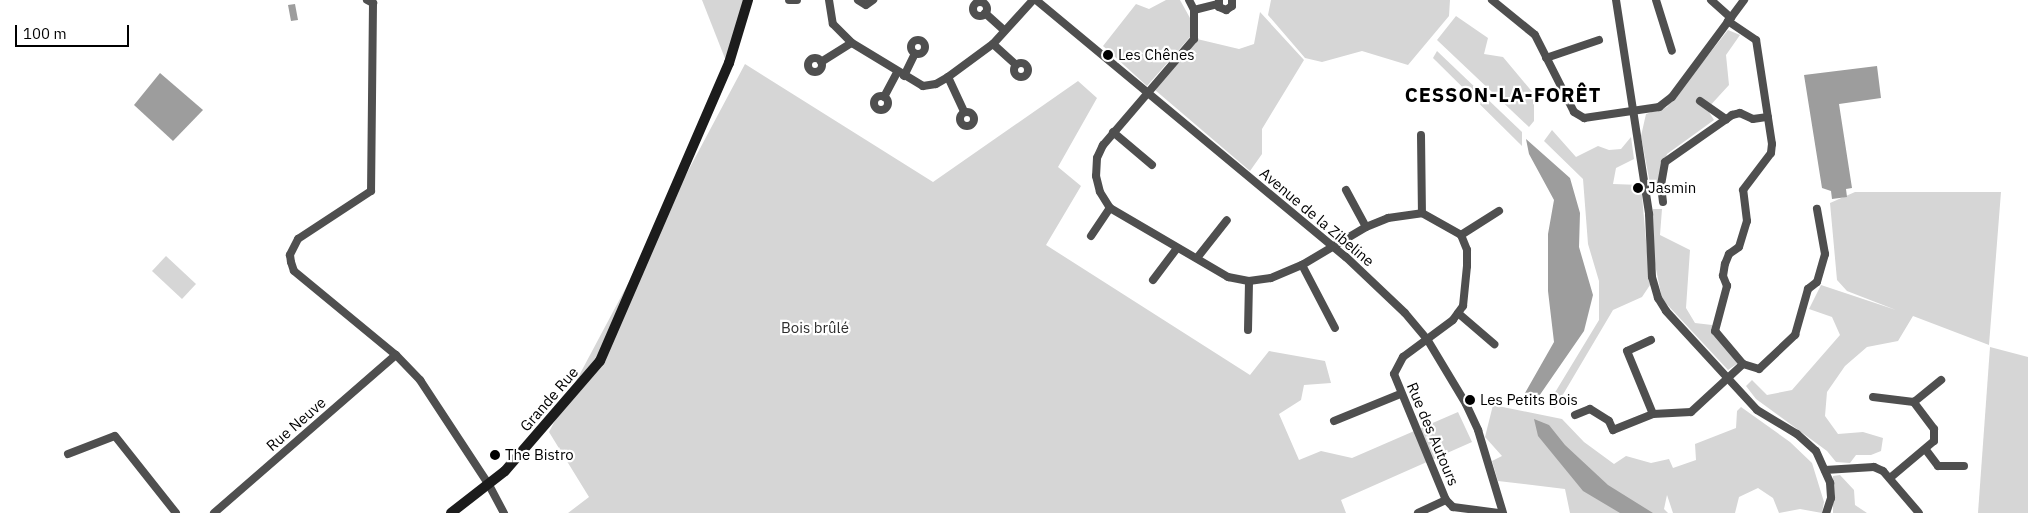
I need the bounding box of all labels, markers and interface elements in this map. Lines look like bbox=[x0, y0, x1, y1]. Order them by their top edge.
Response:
scale bar bbox=[18, 15, 131, 47]
text: 100 m bbox=[23, 24, 67, 43]
place label: Les Chênes bbox=[1118, 46, 1195, 64]
marker: Les Chênes bbox=[1102, 49, 1114, 61]
district label: CESSON-LA-FORÊT bbox=[1403, 82, 1603, 106]
street label: Avenue de la Zibeline bbox=[1256, 164, 1378, 270]
place label: Jasmin bbox=[1648, 179, 1696, 197]
marker: Jasmin bbox=[1632, 182, 1644, 194]
park label: Bois brûlé bbox=[781, 319, 849, 337]
street label: Grande Rue bbox=[516, 363, 582, 435]
street label: Rue des Autours bbox=[1403, 380, 1463, 488]
place label: Les Petits Bois bbox=[1480, 391, 1578, 409]
street label: Rue Neuve bbox=[263, 393, 329, 455]
marker: Les Petits Bois bbox=[1464, 394, 1476, 406]
place label: The Bistro bbox=[505, 446, 574, 464]
marker: The Bistro bbox=[489, 449, 501, 461]

